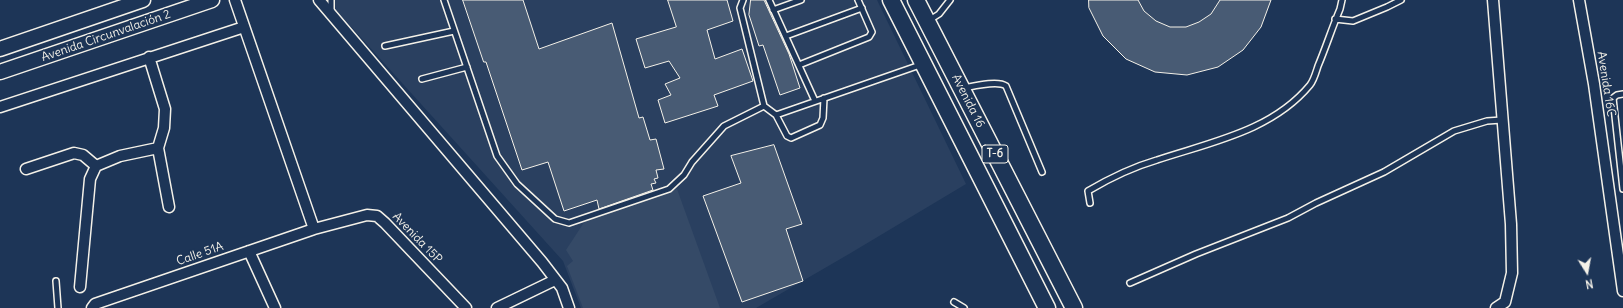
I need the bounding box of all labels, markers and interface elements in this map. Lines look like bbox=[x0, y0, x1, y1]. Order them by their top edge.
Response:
street label: Avenida Circunvalación 2 bbox=[40, 7, 172, 65]
street label: Avenida 16C bbox=[1594, 50, 1618, 118]
street label: Avenida 16 bbox=[948, 72, 988, 130]
road number: T-6 bbox=[982, 145, 1008, 163]
street label: Avenida 15P bbox=[389, 210, 445, 266]
street label: Calle 51A bbox=[175, 239, 225, 269]
north arrow bbox=[1567, 252, 1607, 292]
text: N bbox=[1584, 276, 1594, 291]

